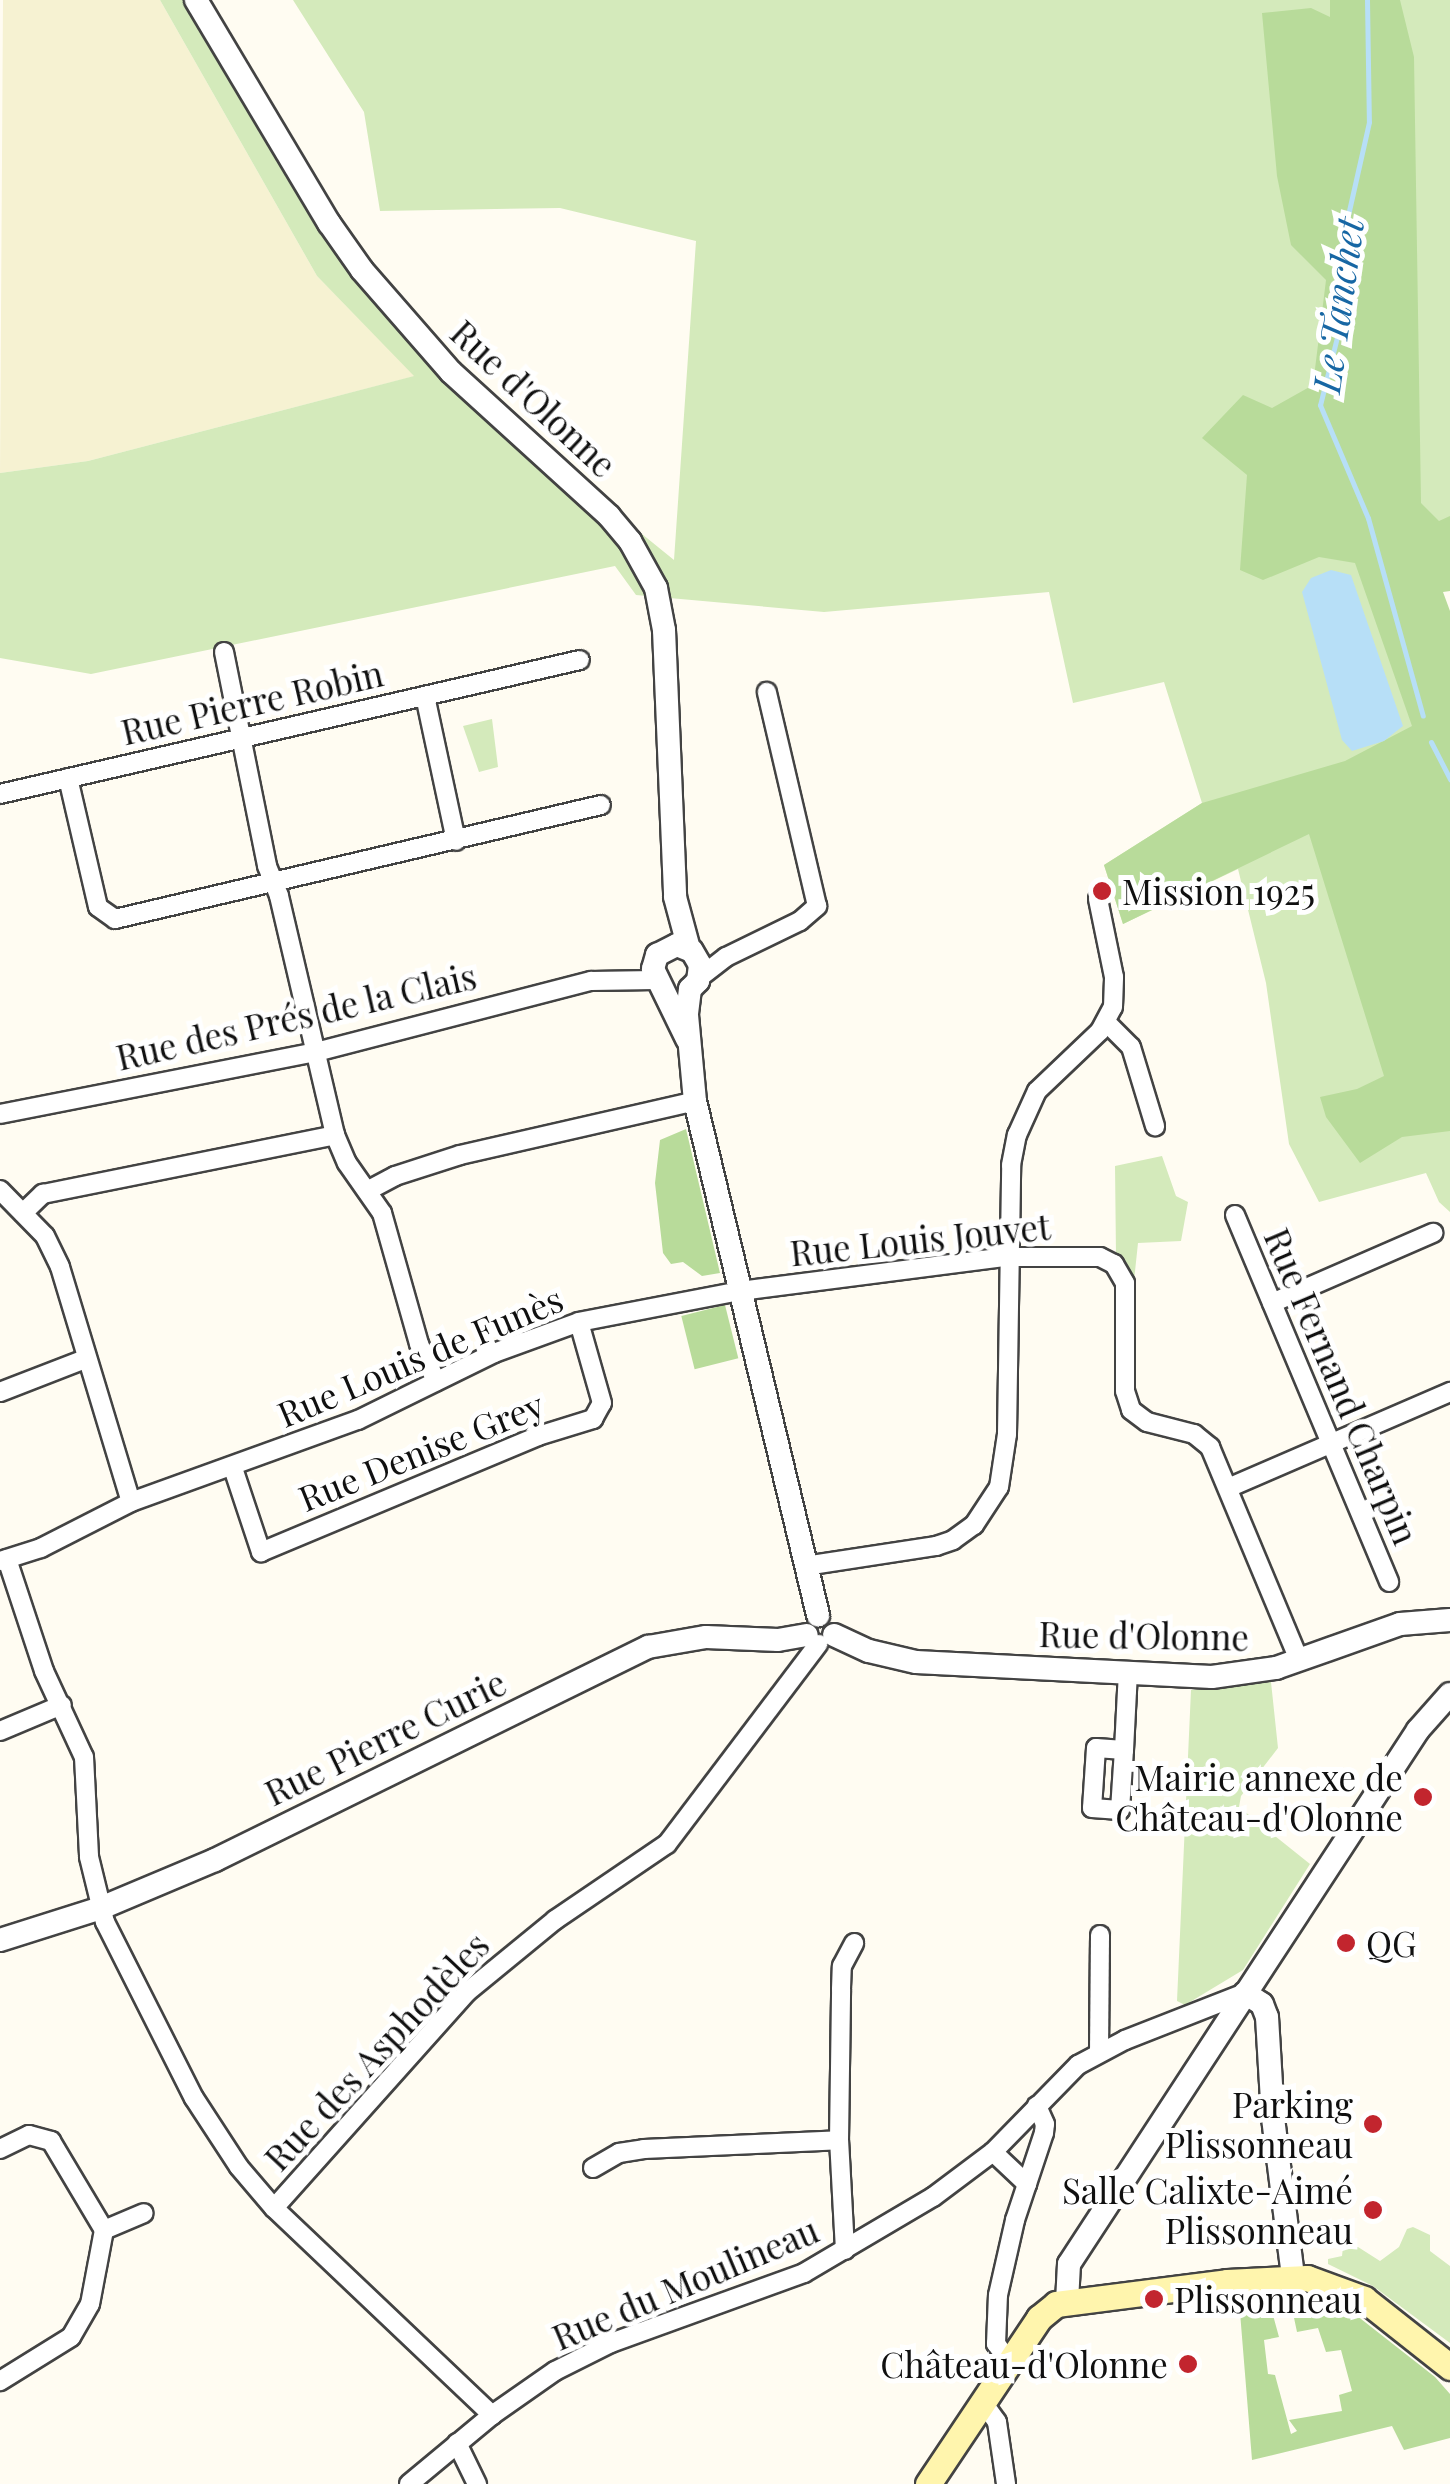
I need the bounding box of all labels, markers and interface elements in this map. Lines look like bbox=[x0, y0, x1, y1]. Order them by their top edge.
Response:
water label: Le Tanchet bbox=[1302, 214, 1372, 396]
street label: Rue d'Olonne bbox=[443, 311, 625, 485]
street label: Rue Pierre Robin bbox=[117, 651, 387, 753]
place label: Mission 1925 bbox=[1122, 870, 1315, 912]
marker: Mission 1925 bbox=[1091, 880, 1113, 902]
street label: Rue des Prés de la Clais bbox=[111, 954, 481, 1078]
street label: Rue Louis Jouvet bbox=[788, 1204, 1052, 1274]
street label: Rue Fernand Charpin bbox=[1256, 1222, 1428, 1550]
street label: Rue Louis de Funès bbox=[271, 1277, 569, 1435]
street label: Rue Denise Grey bbox=[293, 1383, 549, 1519]
street label: Rue d'Olonne bbox=[1038, 1612, 1250, 1658]
street label: Rue Pierre Curie bbox=[258, 1661, 512, 1813]
place label: Mairie annexe de Château-d'Olonne bbox=[1115, 1756, 1403, 1838]
marker: Mairie annexe de Château-d'Olonne bbox=[1412, 1786, 1434, 1808]
place label: QG bbox=[1366, 1922, 1417, 1964]
street label: Rue des Asphodèles bbox=[255, 1923, 497, 2179]
marker: QG bbox=[1335, 1932, 1357, 1954]
place label: Parking Plissonneau bbox=[1165, 2083, 1353, 2165]
marker: Parking Plissonneau bbox=[1362, 2113, 1384, 2135]
place label: Salle Calixte-Aimé Plissonneau bbox=[1062, 2169, 1353, 2251]
marker: Salle Calixte-Aimé Plissonneau bbox=[1362, 2199, 1384, 2221]
street label: Rue du Moulineau bbox=[546, 2208, 824, 2358]
place label: Plissonneau bbox=[1174, 2278, 1362, 2320]
marker: Plissonneau bbox=[1143, 2288, 1165, 2310]
place label: Château-d'Olonne bbox=[880, 2343, 1168, 2385]
marker: Château-d'Olonne bbox=[1177, 2353, 1199, 2375]

